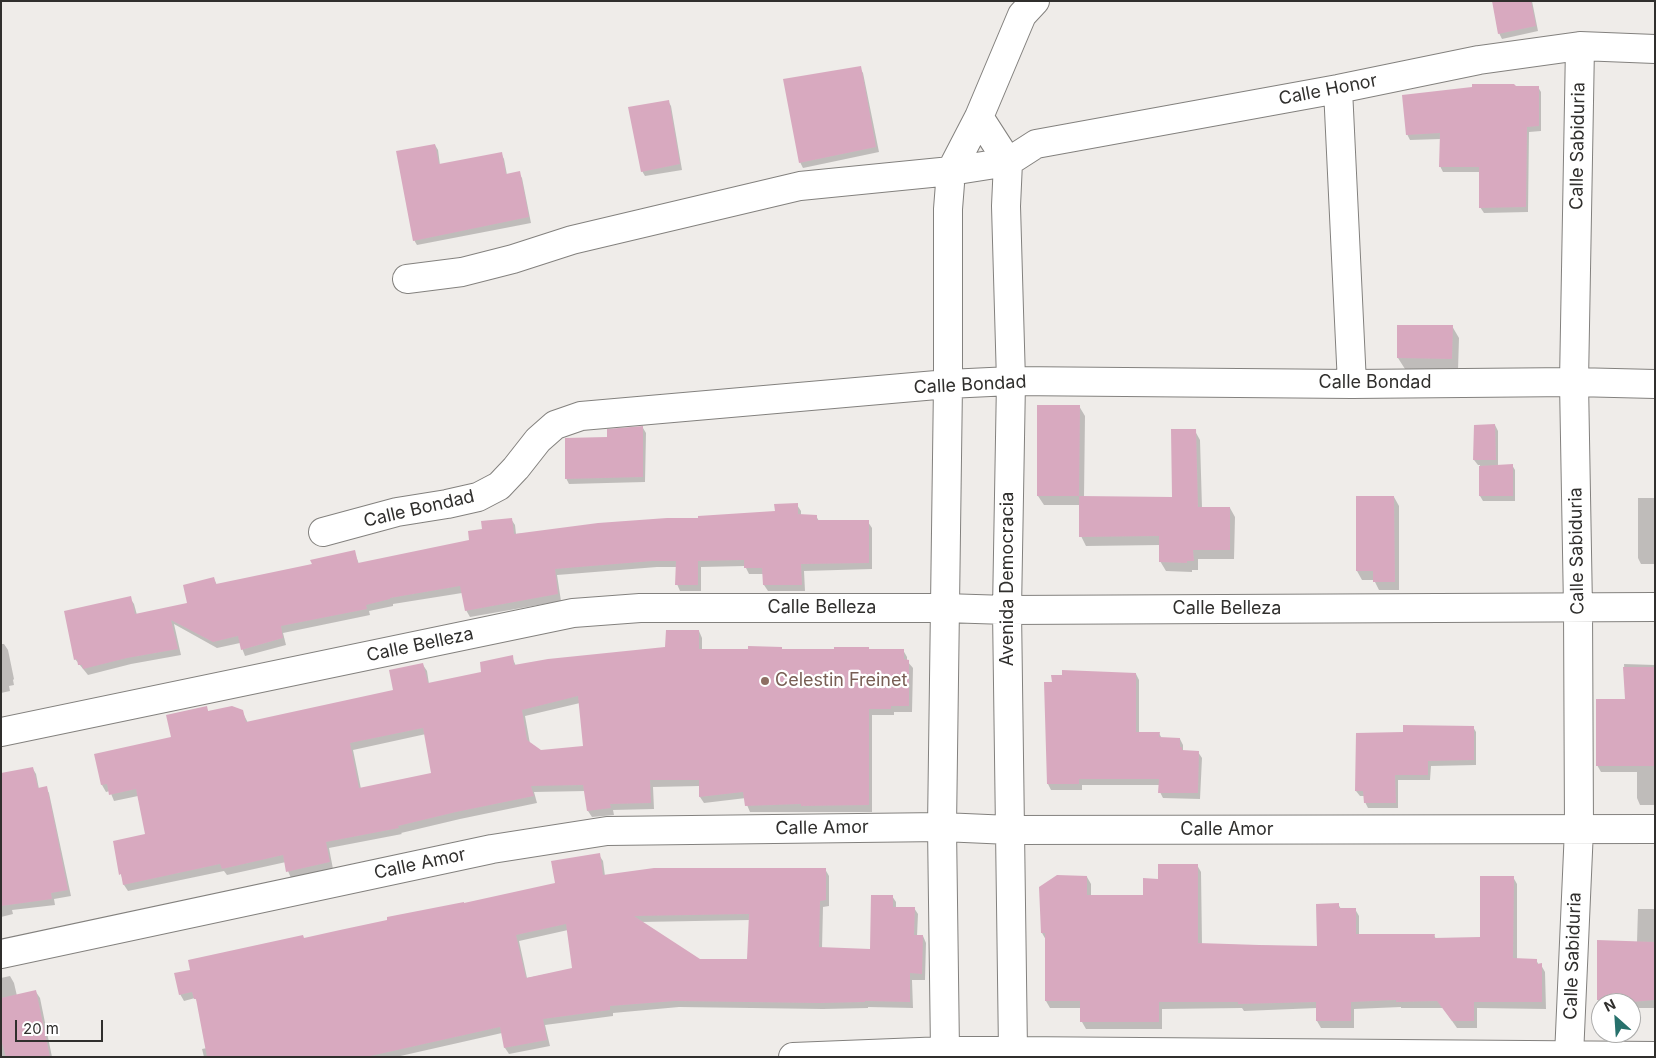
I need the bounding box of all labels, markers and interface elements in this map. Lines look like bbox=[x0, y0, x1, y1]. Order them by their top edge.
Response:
street label: Calle Honor bbox=[1277, 70, 1379, 110]
street label: Calle Sabiduria bbox=[1566, 82, 1590, 210]
street label: Calle Bondad bbox=[913, 371, 1027, 399]
street label: Calle Bondad bbox=[1319, 372, 1431, 394]
street label: Calle Bondad bbox=[362, 486, 476, 532]
street label: Calle Sabiduria bbox=[1565, 487, 1589, 615]
street label: Avenida Democracia bbox=[997, 492, 1019, 666]
street label: Calle Belleza bbox=[768, 597, 876, 619]
street label: Calle Belleza bbox=[1173, 598, 1281, 620]
street label: Calle Belleza bbox=[365, 623, 475, 667]
place label: Celestin Freinet bbox=[775, 670, 907, 692]
marker: Celestin Freinet bbox=[759, 675, 771, 687]
street label: Calle Amor bbox=[775, 816, 869, 840]
street label: Calle Amor bbox=[1180, 819, 1274, 841]
street label: Calle Amor bbox=[372, 844, 468, 884]
street label: Calle Sabiduria bbox=[1560, 892, 1586, 1020]
north arrow bbox=[1591, 993, 1641, 1043]
text: N bbox=[1601, 995, 1618, 1015]
scale bar bbox=[18, 1010, 105, 1042]
text: 20 m bbox=[23, 1019, 59, 1038]

